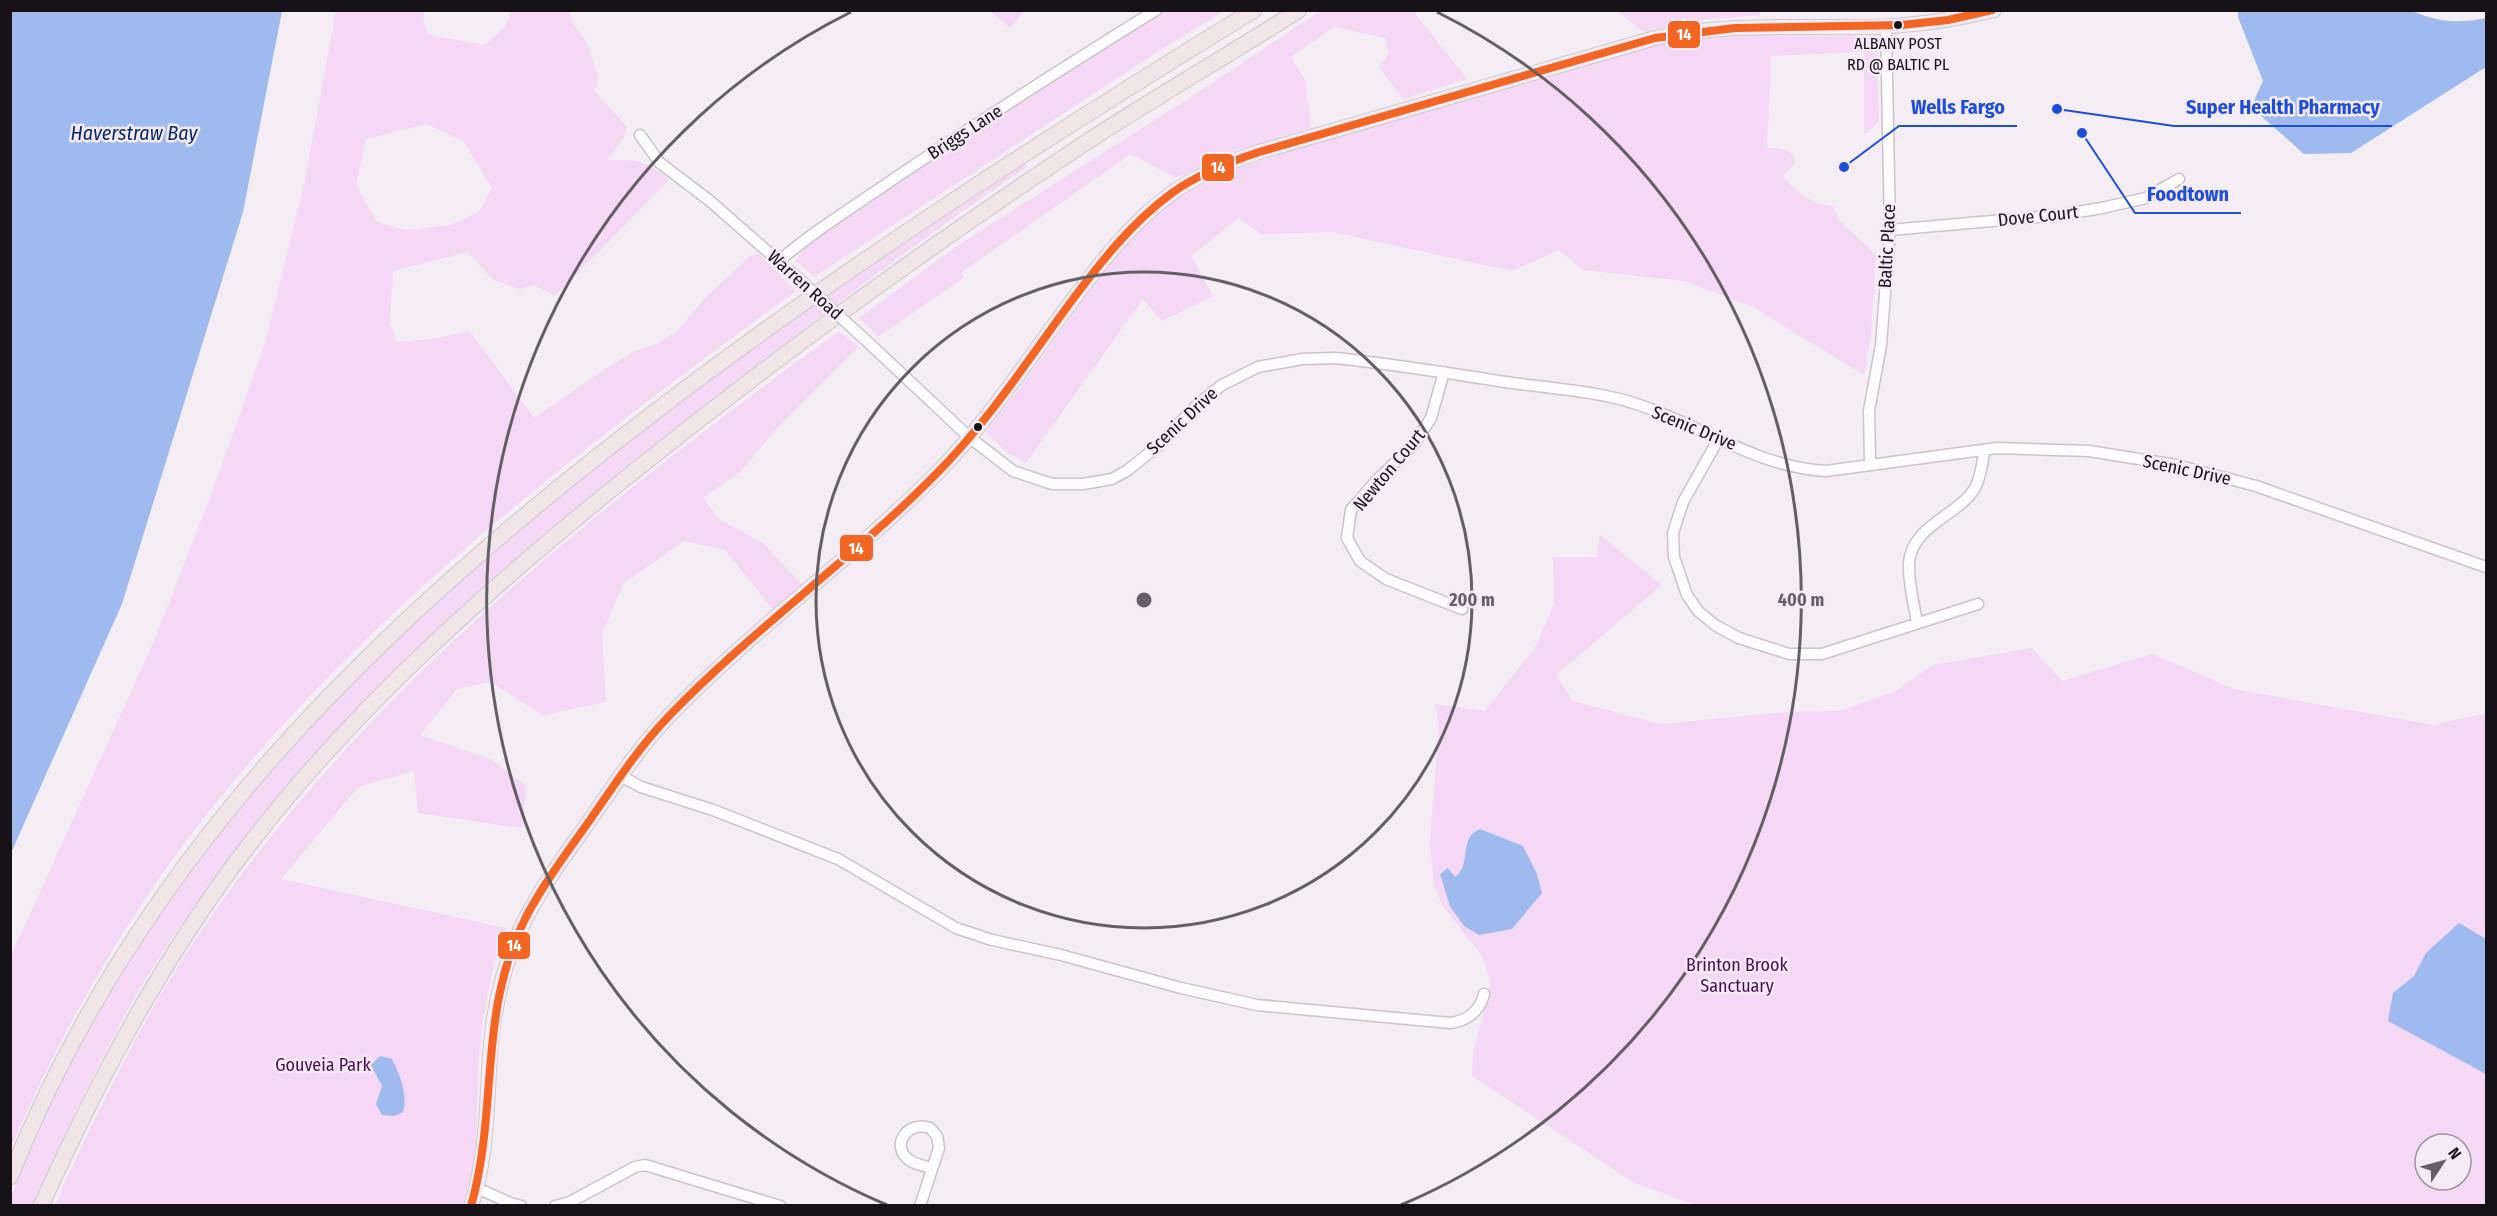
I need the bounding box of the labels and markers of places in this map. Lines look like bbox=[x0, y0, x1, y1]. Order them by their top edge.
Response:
marker: ALBANY POST RD @ BALTIC PL bbox=[1892, 19, 1904, 31]
place label: ALBANY POST RD @ BALTIC PL bbox=[1847, 34, 1949, 74]
callout: Wells Fargo bbox=[1899, 88, 2017, 126]
callout: Super Health Pharmacy bbox=[2174, 88, 2392, 126]
callout: Foodtown bbox=[2135, 175, 2241, 213]
unlabelled marker bbox=[972, 421, 984, 433]
centre of rings bbox=[1134, 590, 1154, 610]

